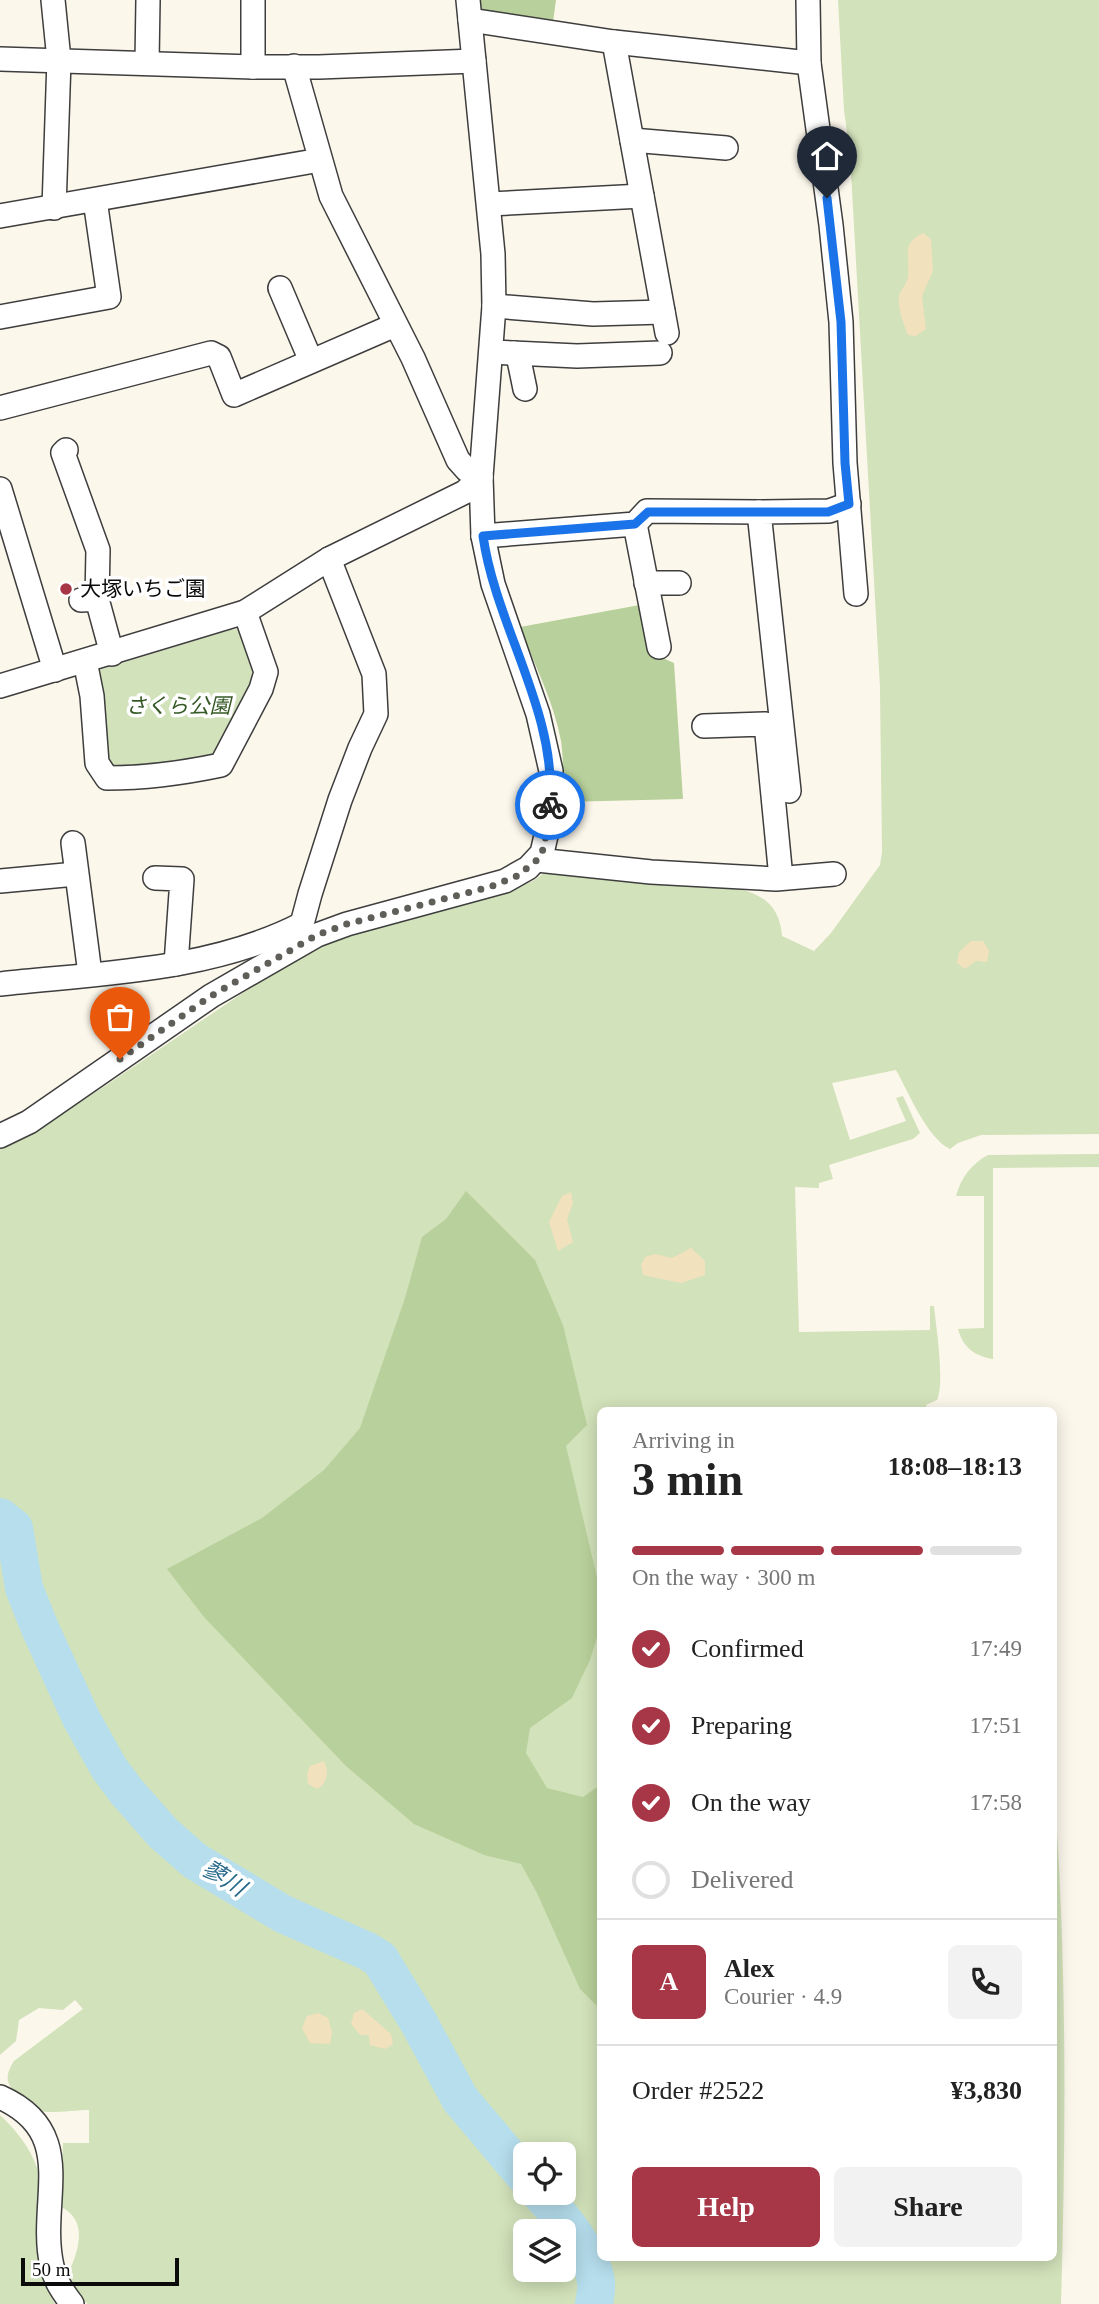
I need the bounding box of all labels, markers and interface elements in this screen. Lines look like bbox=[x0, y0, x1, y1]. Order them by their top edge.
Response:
pin bbox=[797, 126, 857, 198]
icon: home bbox=[808, 137, 846, 175]
place label: 大塚いちご園 bbox=[80, 577, 206, 601]
marker: 大塚いちご園 bbox=[58, 581, 74, 597]
park label: さくら公園 bbox=[126, 694, 233, 718]
courier bbox=[515, 770, 585, 840]
icon: bike bbox=[531, 786, 569, 824]
pin bbox=[90, 987, 150, 1059]
icon: bag bbox=[101, 998, 139, 1036]
text: Arriving in bbox=[632, 1428, 735, 1453]
text: 18:08–18:13 bbox=[888, 1452, 1022, 1481]
text: 3 min bbox=[632, 1454, 743, 1505]
text: On the way · 300 m bbox=[632, 1565, 815, 1590]
icon: check bbox=[632, 1630, 670, 1668]
text: Confirmed bbox=[691, 1634, 804, 1663]
text: 17:49 bbox=[970, 1636, 1022, 1661]
icon: check bbox=[632, 1707, 670, 1745]
text: Preparing bbox=[691, 1711, 792, 1740]
text: 17:51 bbox=[970, 1713, 1022, 1738]
icon: check bbox=[632, 1784, 670, 1822]
text: On the way bbox=[691, 1788, 811, 1817]
text: 17:58 bbox=[970, 1790, 1022, 1815]
water label: 蓼川 bbox=[198, 1856, 252, 1903]
text: Delivered bbox=[691, 1865, 794, 1894]
button: phone bbox=[948, 1945, 1022, 2019]
text: Alex bbox=[724, 1954, 775, 1983]
text: A bbox=[660, 1967, 678, 1996]
text: Courier · 4.9 bbox=[724, 1984, 842, 2009]
text: Order #2522 bbox=[632, 2076, 764, 2105]
text: ¥3,830 bbox=[951, 2076, 1022, 2105]
map controls bbox=[513, 2142, 576, 2282]
button: locate bbox=[513, 2142, 576, 2205]
button: Help bbox=[632, 2167, 820, 2247]
button: Share bbox=[834, 2167, 1022, 2247]
button: layers bbox=[513, 2219, 576, 2282]
scale bar bbox=[21, 2255, 178, 2287]
text: 50 m bbox=[32, 2259, 71, 2280]

